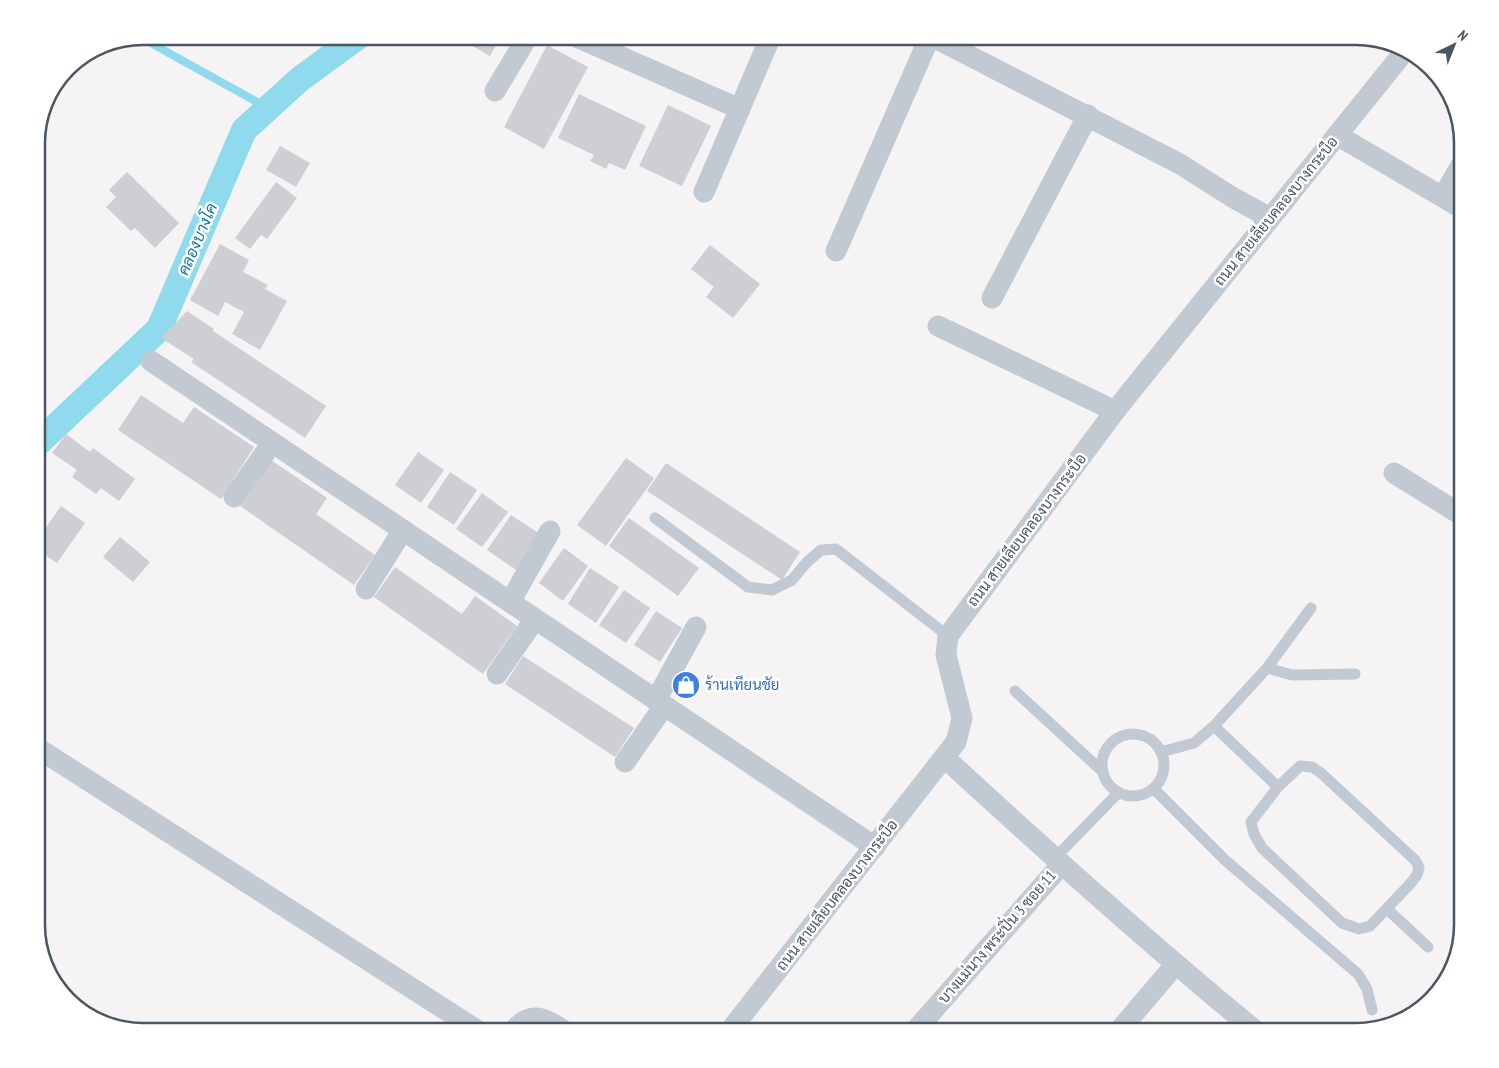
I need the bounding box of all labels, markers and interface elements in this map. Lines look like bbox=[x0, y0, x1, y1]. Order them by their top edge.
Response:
north arrow bbox=[1429, 20, 1479, 70]
text: N bbox=[1454, 26, 1472, 45]
street label: ถนน สายเลียบคลองบางกระบือ bbox=[1209, 132, 1342, 289]
water label: คลองบางโค bbox=[172, 199, 221, 278]
street label: ถนน สายเลียบคลองบางกระบือ bbox=[963, 449, 1090, 610]
shop icon: ร้านเทียนชัย bbox=[671, 670, 701, 700]
place label: ร้านเทียนชัย bbox=[705, 675, 779, 694]
street label: ถนน สายเลียบคลองบางกระบือ bbox=[772, 815, 902, 974]
street label: บางแม่นาง พระปิ่น 3 ซอย 11 bbox=[930, 863, 1060, 1007]

